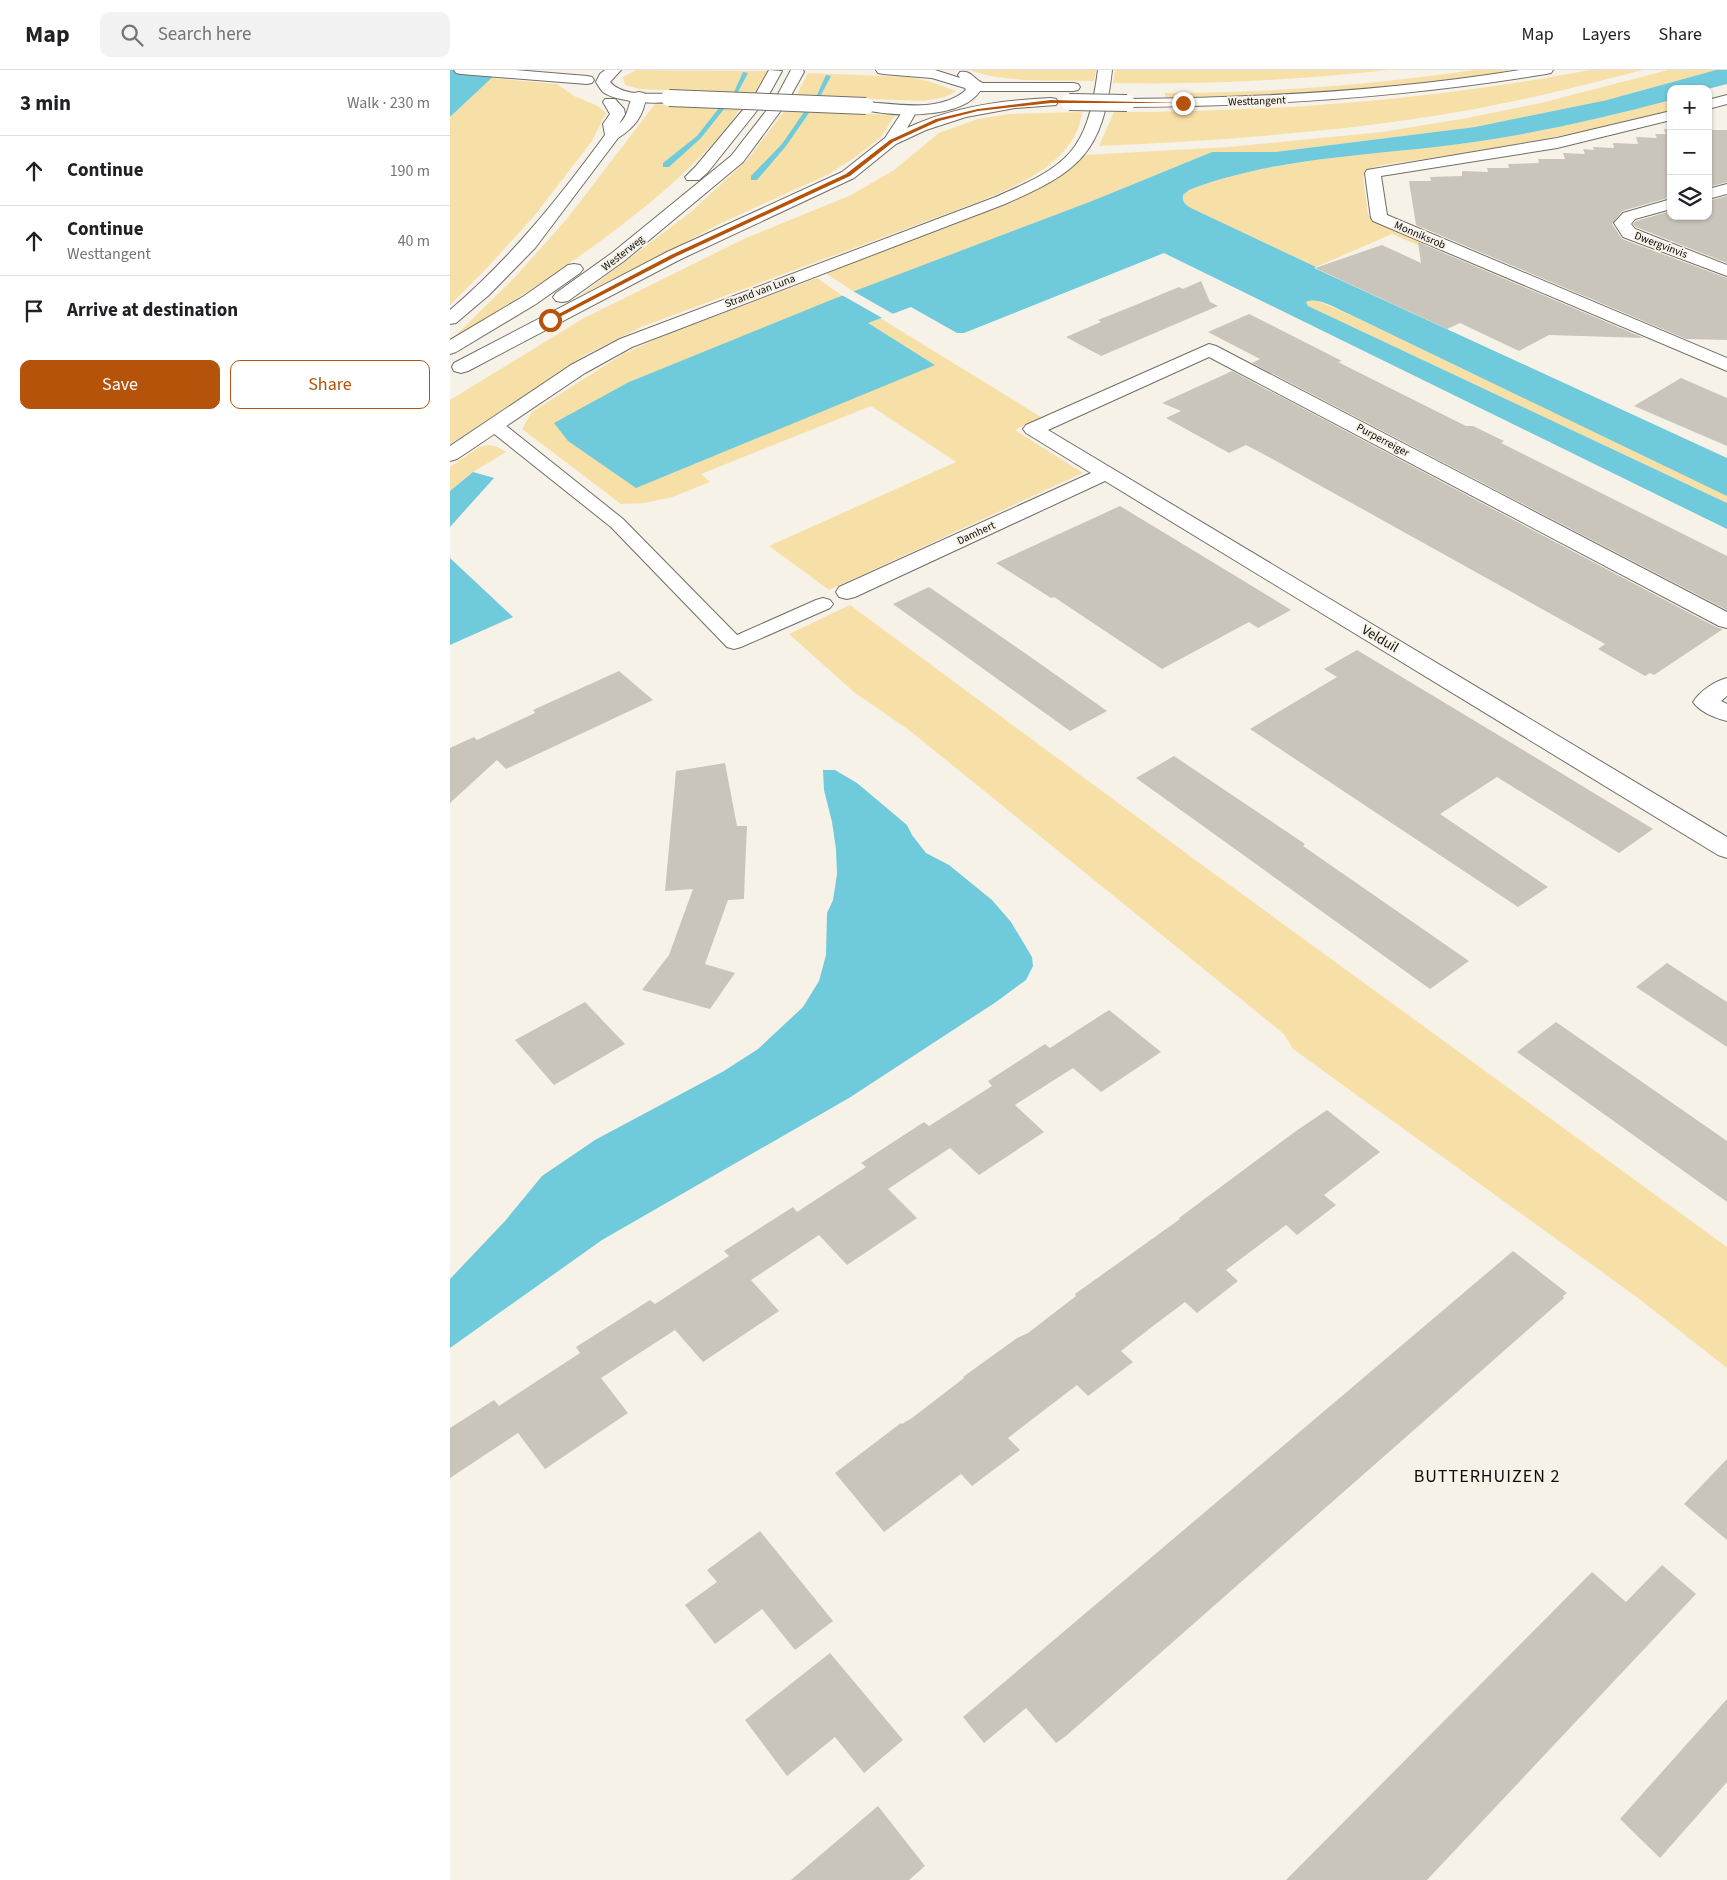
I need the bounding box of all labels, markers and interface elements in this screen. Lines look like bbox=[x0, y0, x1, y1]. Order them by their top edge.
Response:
search box bbox=[100, 12, 450, 57]
text: Map bbox=[25, 17, 70, 52]
icon: search bbox=[118, 21, 146, 49]
text: Search here bbox=[158, 21, 251, 48]
text: Map bbox=[1522, 22, 1554, 47]
text: Layers bbox=[1582, 22, 1631, 47]
text: Share bbox=[1659, 22, 1702, 47]
map controls bbox=[1667, 85, 1712, 220]
button: + bbox=[1667, 85, 1712, 130]
text: 3 min bbox=[20, 88, 71, 118]
text: Walk · 230 m bbox=[347, 92, 430, 114]
route end bbox=[1172, 92, 1195, 115]
street label: Westtangent bbox=[1228, 92, 1286, 110]
button: − bbox=[1667, 130, 1712, 175]
icon: ahead bbox=[20, 157, 48, 185]
text: Continue bbox=[67, 157, 144, 184]
text: 190 m bbox=[390, 160, 430, 182]
button: layers bbox=[1667, 175, 1712, 220]
text: Continue bbox=[67, 216, 144, 243]
street label: Monniksrob bbox=[1392, 217, 1448, 253]
icon: ahead bbox=[20, 227, 48, 255]
street label: Dwergvinvis bbox=[1632, 228, 1690, 262]
text: 40 m bbox=[398, 230, 430, 252]
street label: Westerweg bbox=[599, 231, 648, 274]
text: Westtangent bbox=[67, 243, 151, 265]
street label: Strand van Luna bbox=[723, 271, 797, 311]
icon: arrive bbox=[20, 297, 48, 325]
text: Arrive at destination bbox=[67, 297, 238, 324]
route start bbox=[539, 309, 562, 332]
button: Save bbox=[20, 360, 220, 409]
button: Share bbox=[230, 360, 430, 409]
street label: Purperreiger bbox=[1354, 420, 1412, 460]
street label: Damhert bbox=[955, 518, 998, 548]
street label: Velduil bbox=[1358, 620, 1403, 658]
district label: BUTTERHUIZEN 2 bbox=[1414, 1464, 1560, 1489]

